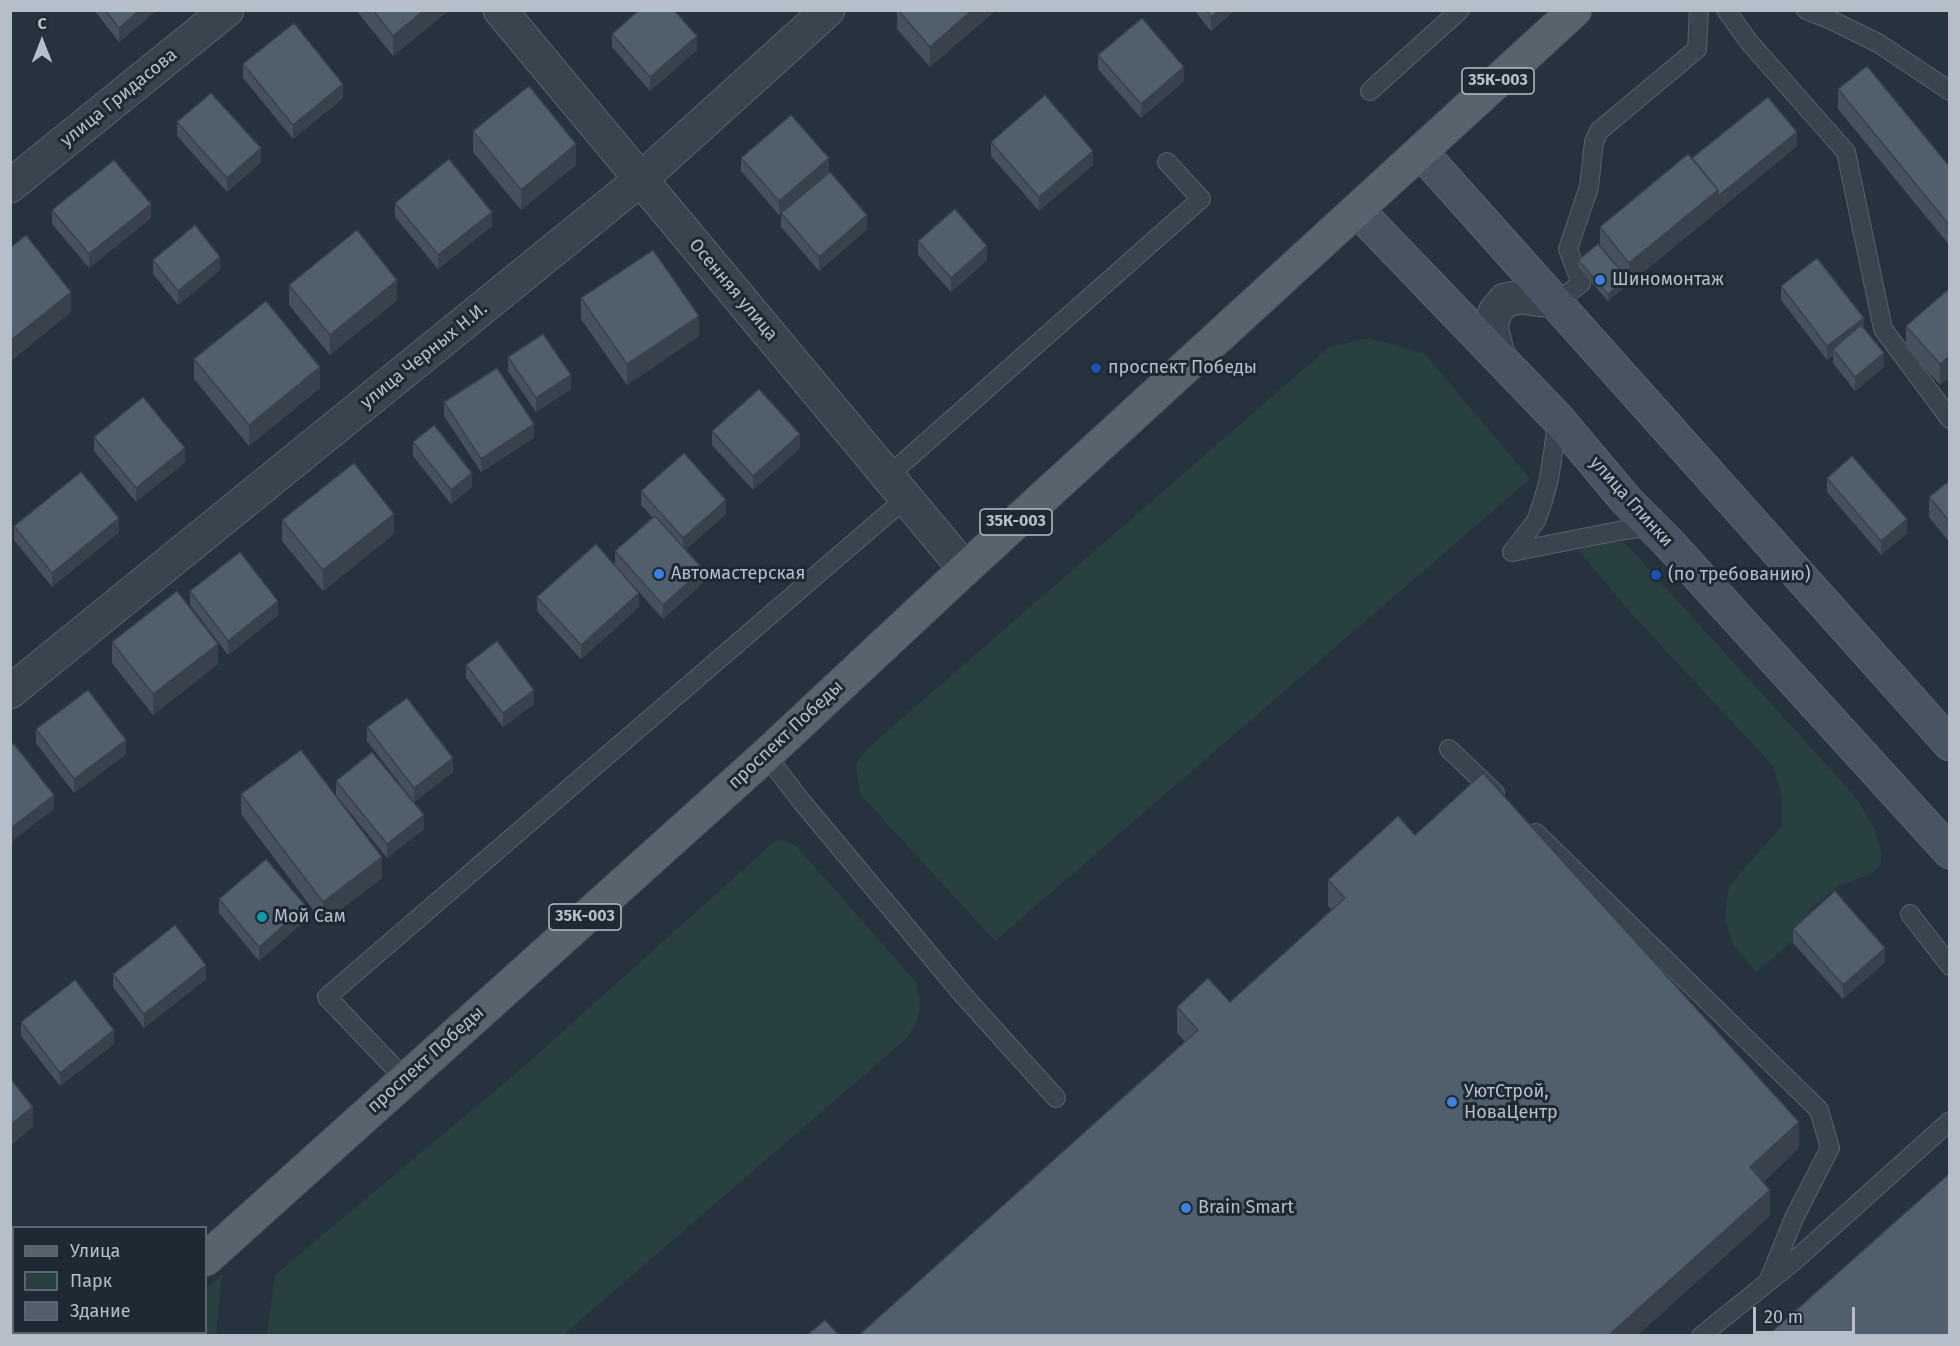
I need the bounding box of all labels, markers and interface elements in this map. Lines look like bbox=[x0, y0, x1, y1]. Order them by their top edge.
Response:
north arrow bbox=[12, 12, 72, 72]
text: С bbox=[37, 14, 47, 33]
street label: улица Гридасова bbox=[56, 44, 182, 152]
road number: 35К-003 bbox=[1462, 68, 1534, 94]
street label: Осенняя улица bbox=[684, 235, 782, 345]
place label: Шиномонтаж bbox=[1612, 269, 1724, 291]
marker: Шиномонтаж bbox=[1593, 273, 1607, 287]
street label: улица Черных Н.И. bbox=[356, 298, 492, 414]
place label: проспект Победы bbox=[1108, 357, 1257, 379]
marker: проспект Победы bbox=[1089, 361, 1103, 375]
street label: улица Глинки bbox=[1585, 452, 1677, 552]
road number: 35К-003 bbox=[980, 509, 1052, 535]
place label: Автомастерская bbox=[671, 563, 805, 585]
place label: (по требованию) bbox=[1668, 564, 1810, 586]
marker: Автомастерская bbox=[652, 567, 666, 581]
marker: (по требованию) bbox=[1649, 568, 1663, 582]
street label: проспект Победы bbox=[724, 676, 848, 794]
road number: 35К-003 bbox=[549, 904, 621, 930]
place label: Мой Сам bbox=[274, 906, 346, 928]
marker: Мой Сам bbox=[255, 910, 269, 924]
street label: проспект Победы bbox=[363, 1002, 489, 1118]
place label: УютСтрой, НоваЦентр bbox=[1464, 1081, 1558, 1124]
marker: УютСтрой, НоваЦентр bbox=[1445, 1095, 1459, 1109]
place label: Brain Smart bbox=[1198, 1197, 1294, 1219]
marker: Brain Smart bbox=[1179, 1201, 1193, 1215]
legend bbox=[12, 1226, 207, 1334]
text: Улица bbox=[70, 1240, 120, 1262]
text: Парк bbox=[70, 1270, 112, 1292]
scale bar bbox=[1756, 1295, 1858, 1333]
text: Здание bbox=[70, 1300, 131, 1322]
text: 20 m bbox=[1764, 1306, 1803, 1328]

